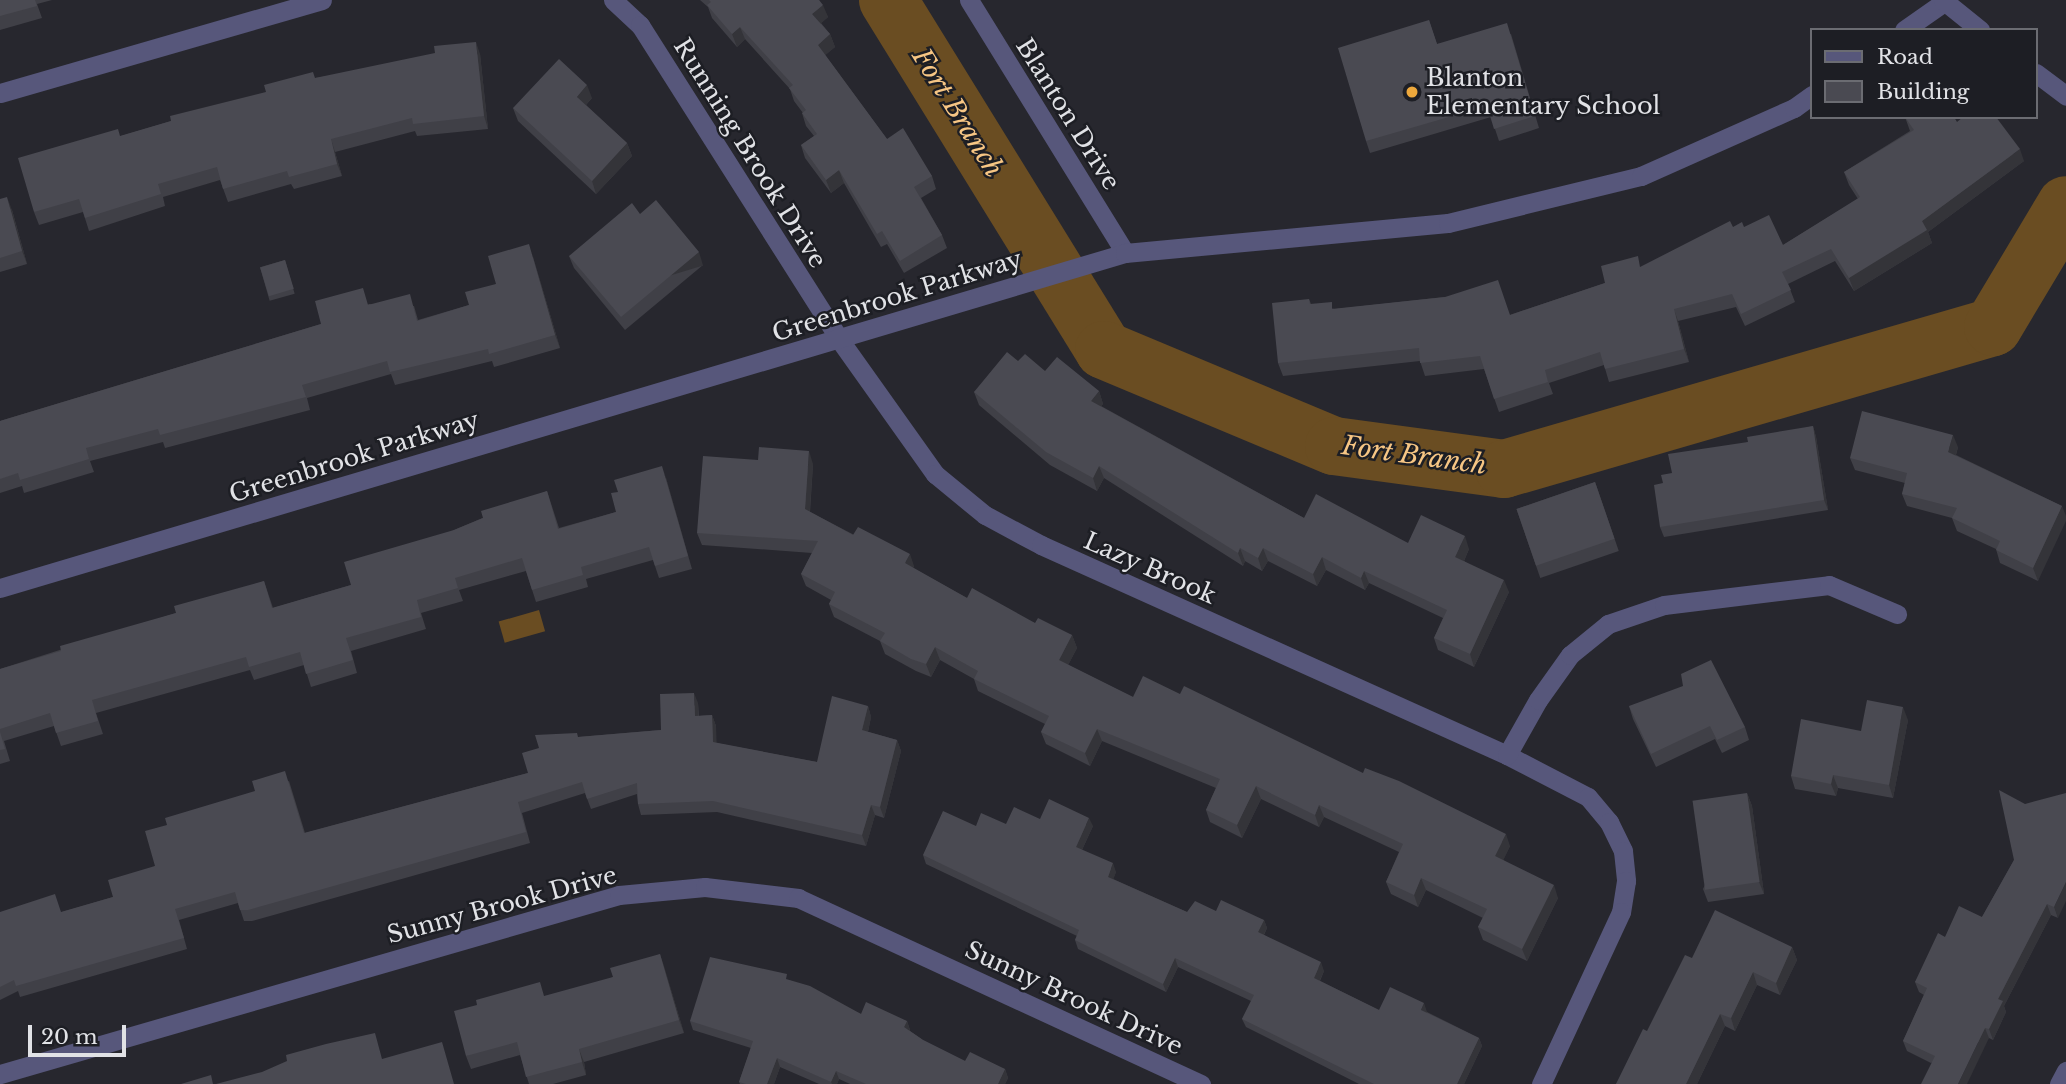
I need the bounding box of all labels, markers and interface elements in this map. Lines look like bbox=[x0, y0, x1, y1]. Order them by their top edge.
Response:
legend bbox=[1811, 28, 2038, 119]
street label: Running Brook Drive bbox=[667, 33, 833, 273]
street label: Blanton Drive bbox=[1010, 33, 1126, 195]
water label: Fort Branch bbox=[905, 43, 1009, 183]
text: Road bbox=[1877, 44, 1933, 70]
place label: Blanton Elementary School bbox=[1426, 64, 1661, 120]
text: Building bbox=[1877, 79, 1969, 105]
marker: Blanton Elementary School bbox=[1404, 84, 1420, 100]
street label: Greenbrook Parkway bbox=[768, 244, 1026, 348]
street label: Greenbrook Parkway bbox=[225, 405, 483, 509]
water label: Fort Branch bbox=[1339, 430, 1489, 482]
street label: Lazy Brook bbox=[1079, 526, 1221, 610]
street label: Sunny Brook Drive bbox=[384, 860, 620, 950]
street label: Sunny Brook Drive bbox=[960, 935, 1188, 1061]
scale bar bbox=[32, 1010, 130, 1054]
text: 20 m bbox=[41, 1024, 98, 1050]

